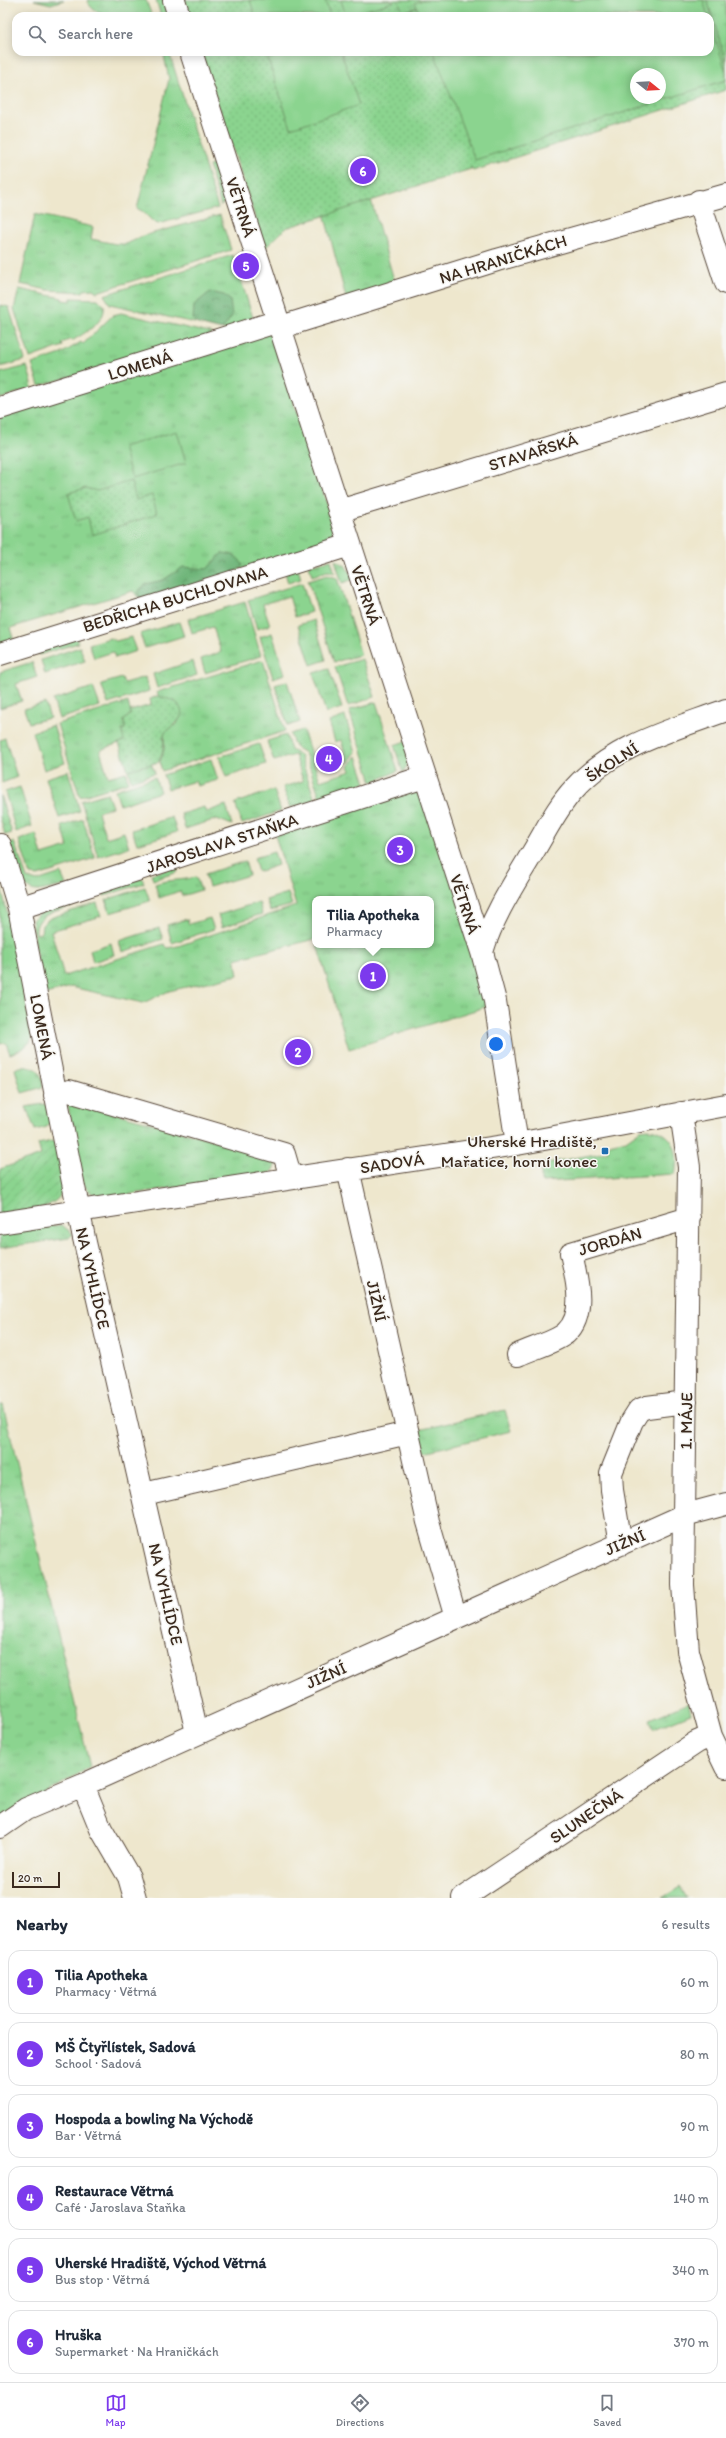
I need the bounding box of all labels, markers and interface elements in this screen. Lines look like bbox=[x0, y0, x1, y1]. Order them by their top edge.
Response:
search box bbox=[12, 12, 714, 56]
icon: search bbox=[26, 23, 48, 45]
text: Search here bbox=[58, 25, 133, 43]
north arrow bbox=[630, 68, 666, 104]
pin: 6 bbox=[350, 156, 376, 186]
street label: VĚTRNÁ bbox=[222, 175, 260, 240]
street label: NA HRANIČKÁCH bbox=[437, 230, 569, 288]
pin: 5 bbox=[233, 251, 259, 281]
street label: LOMENÁ bbox=[105, 346, 175, 384]
street label: STAVAŘSKÁ bbox=[486, 429, 580, 475]
street label: BEDŘICHA BUCHLOVANA bbox=[80, 561, 270, 637]
street label: VĚTRNÁ bbox=[347, 563, 385, 628]
street label: ŠKOLNÍ bbox=[582, 738, 642, 786]
pin: 4 bbox=[316, 744, 342, 774]
street label: JAROSLAVA STAŇKA bbox=[144, 809, 301, 877]
pin: 3 bbox=[387, 835, 413, 865]
street label: VĚTRNÁ bbox=[446, 872, 484, 937]
popup bbox=[312, 896, 434, 948]
text: Tilia Apotheka bbox=[327, 906, 419, 924]
text: Pharmacy bbox=[327, 924, 382, 939]
pin: 1 bbox=[360, 961, 386, 991]
street label: LOMENÁ bbox=[26, 993, 58, 1062]
your location bbox=[486, 1034, 506, 1054]
pin: 2 bbox=[285, 1037, 311, 1067]
place label: Uherské Hradiště, Mařatice, horní konec bbox=[441, 1131, 597, 1171]
marker: Uherské Hradiště, Mařatice, horní konec bbox=[600, 1146, 610, 1156]
street label: SADOVÁ bbox=[359, 1149, 425, 1177]
street label: JORDÁN bbox=[576, 1222, 644, 1260]
street label: NA VYHLÍDCE bbox=[72, 1225, 114, 1331]
street label: JIŽNÍ bbox=[363, 1278, 391, 1324]
street label: 1. MÁJE bbox=[676, 1392, 696, 1450]
street label: JIŽNÍ bbox=[602, 1525, 648, 1559]
street label: NA VYHLÍDCE bbox=[145, 1541, 187, 1647]
street label: JIŽNÍ bbox=[303, 1657, 349, 1693]
street label: SLUNEČNÁ bbox=[546, 1784, 626, 1848]
scale bar bbox=[12, 1870, 60, 1889]
text: 20 m bbox=[18, 1872, 42, 1885]
text: Nearby bbox=[16, 1914, 68, 1934]
text: 6 results bbox=[662, 1917, 710, 1932]
text: Tilia Apotheka bbox=[55, 1966, 147, 1984]
text: 1 bbox=[27, 1975, 33, 1990]
text: 60 m bbox=[680, 1975, 709, 1990]
text: Pharmacy · Větrná bbox=[55, 1984, 157, 1999]
text: MŠ Čtyřlístek, Sadová bbox=[55, 2038, 196, 2056]
text: 2 bbox=[27, 2047, 33, 2062]
text: 80 m bbox=[680, 2047, 709, 2062]
text: School · Sadová bbox=[55, 2056, 142, 2071]
text: Hospoda a bowling Na Východě bbox=[55, 2110, 253, 2128]
text: 3 bbox=[26, 2119, 34, 2134]
text: 90 m bbox=[680, 2119, 709, 2134]
text: Bar · Větrná bbox=[55, 2128, 122, 2143]
text: Restaurace Větrná bbox=[55, 2182, 174, 2200]
text: 4 bbox=[26, 2191, 34, 2206]
text: 140 m bbox=[673, 2191, 709, 2206]
text: Café · Jaroslava Staňka bbox=[55, 2200, 186, 2215]
text: Uherské Hradiště, Východ Větrná bbox=[55, 2254, 266, 2272]
text: 5 bbox=[27, 2263, 33, 2278]
text: 340 m bbox=[672, 2263, 709, 2278]
text: Bus stop · Větrná bbox=[55, 2272, 150, 2287]
text: Hruška bbox=[55, 2326, 101, 2344]
text: 6 bbox=[27, 2335, 33, 2350]
text: 370 m bbox=[674, 2335, 709, 2350]
text: Supermarket · Na Hraničkách bbox=[55, 2344, 219, 2359]
tab: Map bbox=[105, 2392, 127, 2429]
tab: Directions bbox=[336, 2392, 384, 2429]
tab: Saved bbox=[593, 2392, 621, 2429]

